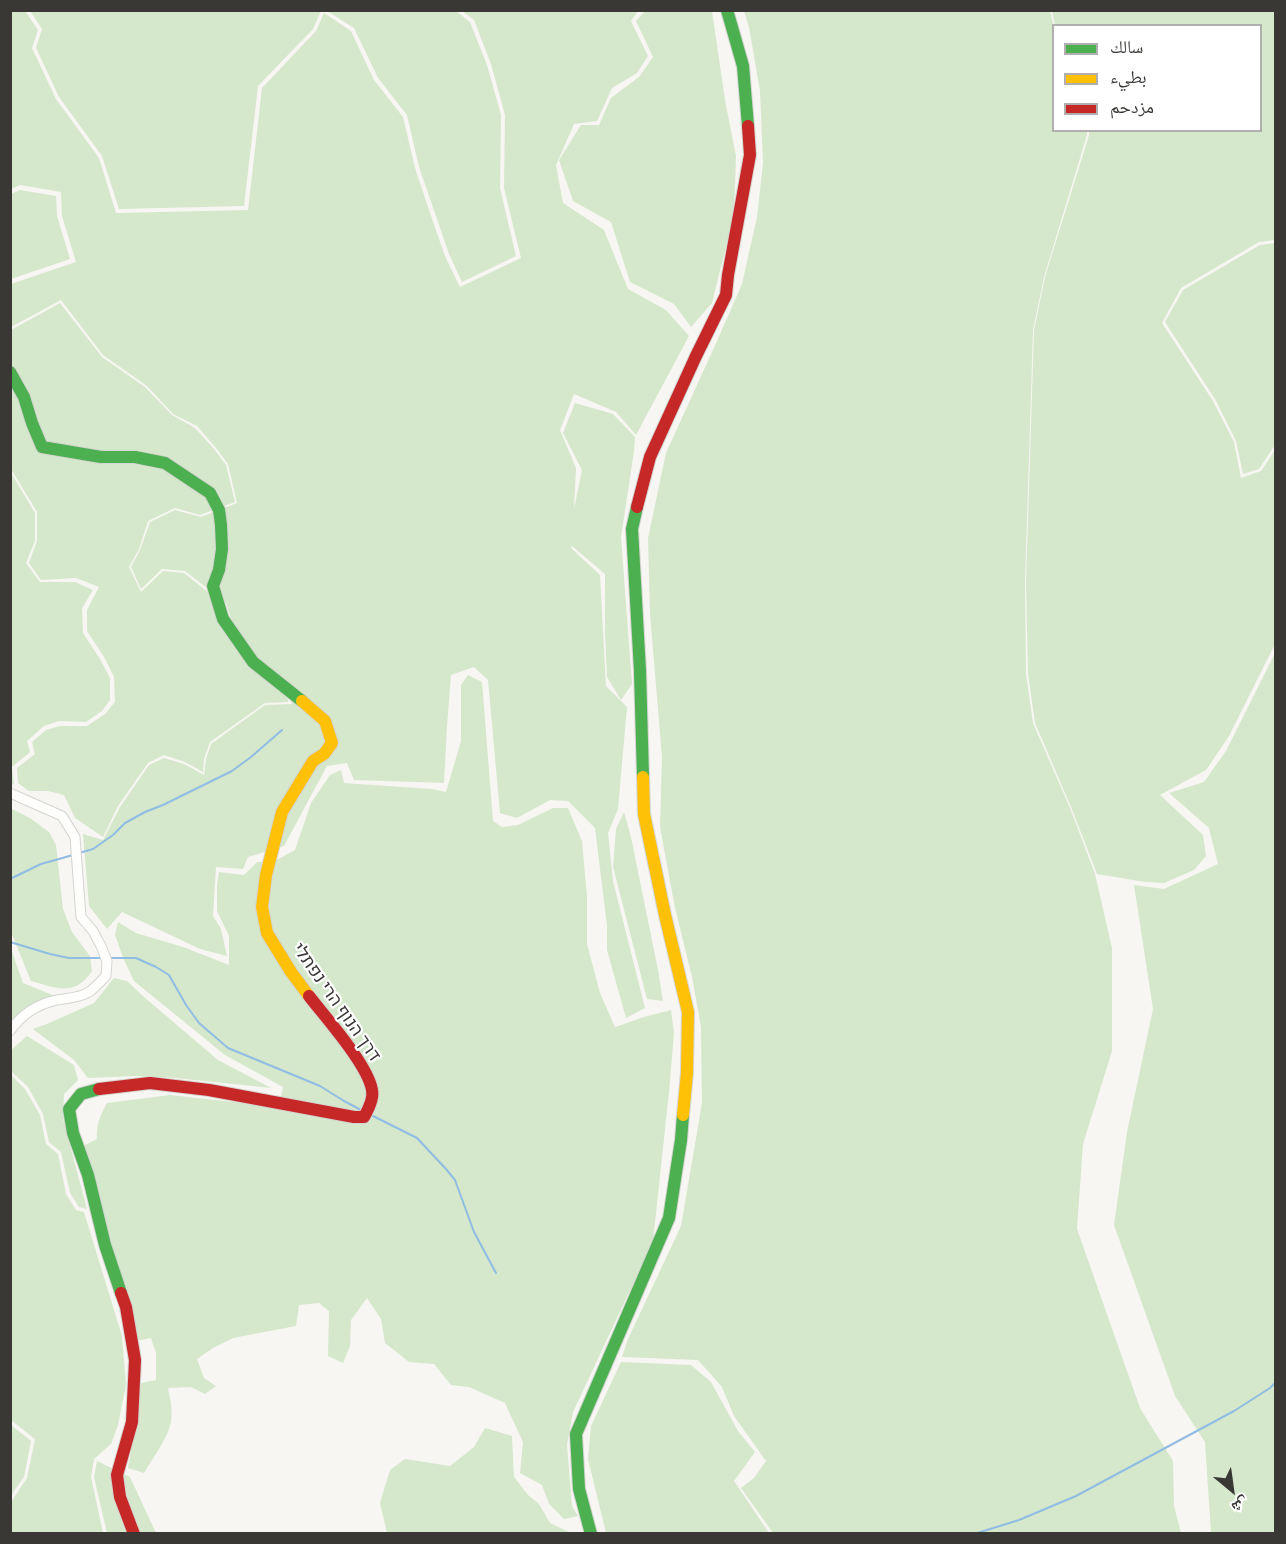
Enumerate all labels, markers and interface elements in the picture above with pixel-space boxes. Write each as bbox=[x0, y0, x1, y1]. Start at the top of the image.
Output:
legend bbox=[1052, 24, 1262, 132]
text: سالك bbox=[1110, 35, 1143, 57]
text: بطيء bbox=[1110, 65, 1147, 87]
text: مزدحم bbox=[1110, 95, 1154, 117]
street label: דרך הנוף הרי נפתלי bbox=[288, 939, 386, 1065]
north arrow bbox=[1202, 1460, 1262, 1520]
text: ش bbox=[1229, 1494, 1253, 1519]

